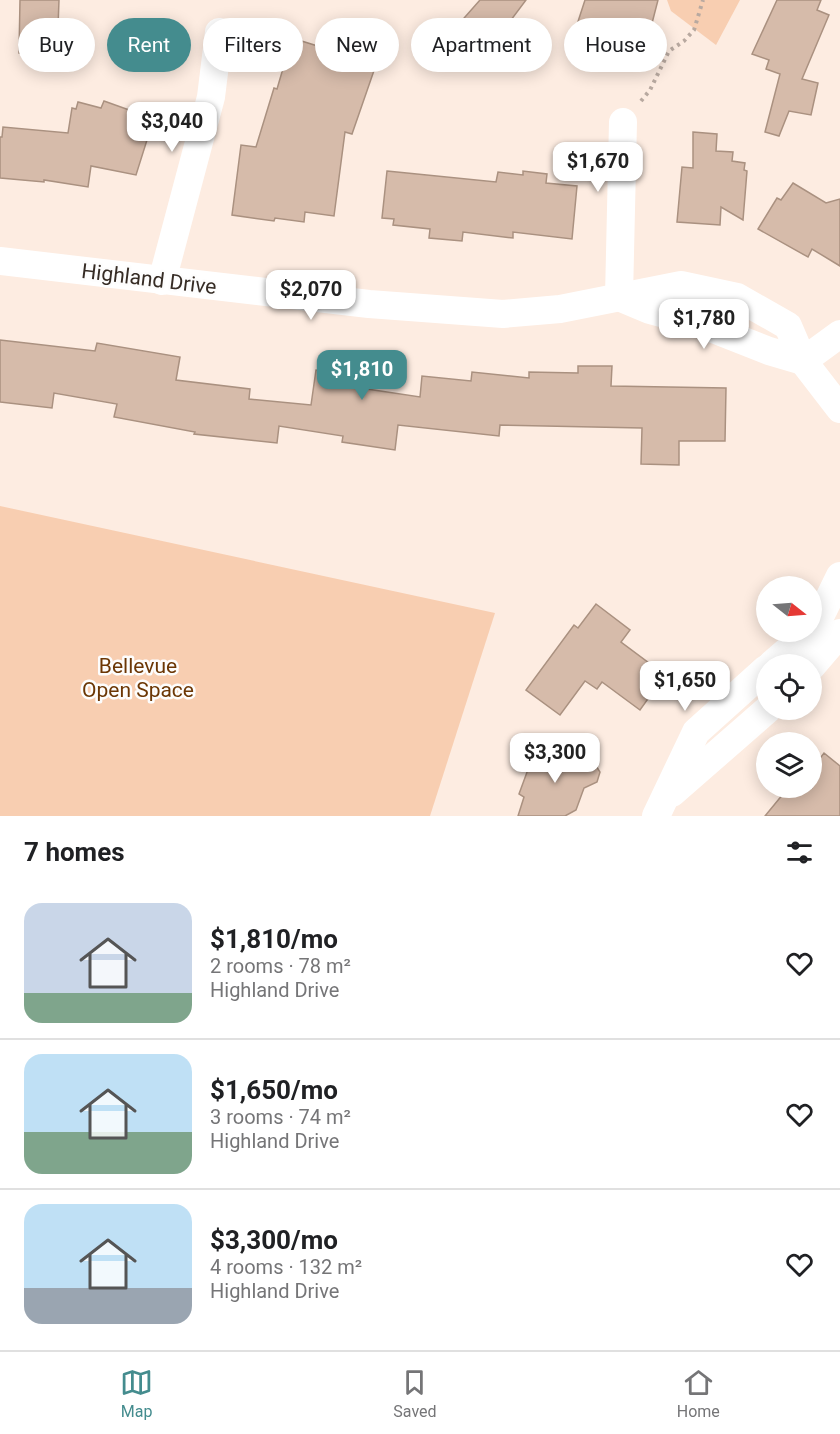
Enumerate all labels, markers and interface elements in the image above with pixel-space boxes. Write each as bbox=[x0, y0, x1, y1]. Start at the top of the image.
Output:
chip: Buy bbox=[18, 18, 95, 72]
chip: Rent bbox=[107, 18, 191, 72]
chip: Filters bbox=[203, 18, 303, 72]
chip: New bbox=[315, 18, 399, 72]
chip: Apartment bbox=[411, 18, 552, 72]
chip: House bbox=[564, 18, 667, 72]
pin: $3,040 bbox=[123, 102, 221, 153]
text: $3,040 bbox=[141, 109, 203, 133]
pin: $1,670 bbox=[549, 142, 647, 193]
text: $1,670 bbox=[567, 149, 629, 173]
street label: Highland Drive bbox=[80, 259, 218, 299]
pin: $2,070 bbox=[262, 270, 360, 321]
text: $2,070 bbox=[280, 277, 342, 301]
pin: $1,780 bbox=[655, 299, 753, 350]
text: $1,780 bbox=[673, 306, 735, 330]
pin: $1,810 bbox=[313, 350, 411, 401]
text: $1,810 bbox=[331, 357, 393, 381]
north arrow bbox=[756, 576, 822, 642]
map controls bbox=[756, 576, 822, 798]
park label: Bellevue Open Space bbox=[82, 654, 194, 702]
button: locate bbox=[756, 654, 822, 720]
pin: $1,650 bbox=[636, 661, 734, 712]
text: $1,650 bbox=[654, 668, 716, 692]
button: layers bbox=[756, 732, 822, 798]
pin: $3,300 bbox=[506, 733, 604, 784]
text: $3,300 bbox=[524, 740, 586, 764]
icon: filters bbox=[783, 836, 816, 869]
text: 7 homes bbox=[24, 837, 125, 867]
text: $1,810/mo bbox=[210, 924, 338, 954]
icon: home bbox=[72, 927, 144, 999]
icon: heart bbox=[783, 947, 816, 980]
text: 2 rooms · 78 m² bbox=[210, 954, 351, 978]
text: Highland Drive bbox=[210, 978, 339, 1002]
text: $1,650/mo bbox=[210, 1075, 338, 1105]
icon: home bbox=[72, 1078, 144, 1150]
icon: heart bbox=[783, 1098, 816, 1131]
text: 3 rooms · 74 m² bbox=[210, 1105, 351, 1129]
text: Highland Drive bbox=[210, 1129, 339, 1153]
text: $3,300/mo bbox=[210, 1225, 338, 1255]
icon: home bbox=[72, 1228, 144, 1300]
icon: heart bbox=[783, 1248, 816, 1281]
text: 4 rooms · 132 m² bbox=[210, 1255, 362, 1279]
text: Highland Drive bbox=[210, 1279, 339, 1303]
tab: Map bbox=[120, 1366, 153, 1421]
tab: Saved bbox=[393, 1366, 437, 1421]
tab: Home bbox=[677, 1366, 720, 1421]

